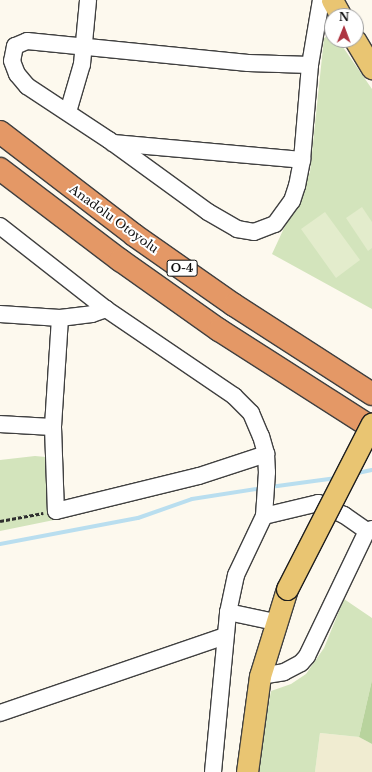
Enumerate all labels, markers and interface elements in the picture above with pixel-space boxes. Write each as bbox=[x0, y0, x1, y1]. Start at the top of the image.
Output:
north arrow bbox=[324, 8, 364, 48]
text: N bbox=[339, 10, 349, 24]
street label: Anadolu Otoyolu bbox=[67, 182, 161, 256]
road number: O-4 bbox=[166, 259, 198, 277]

